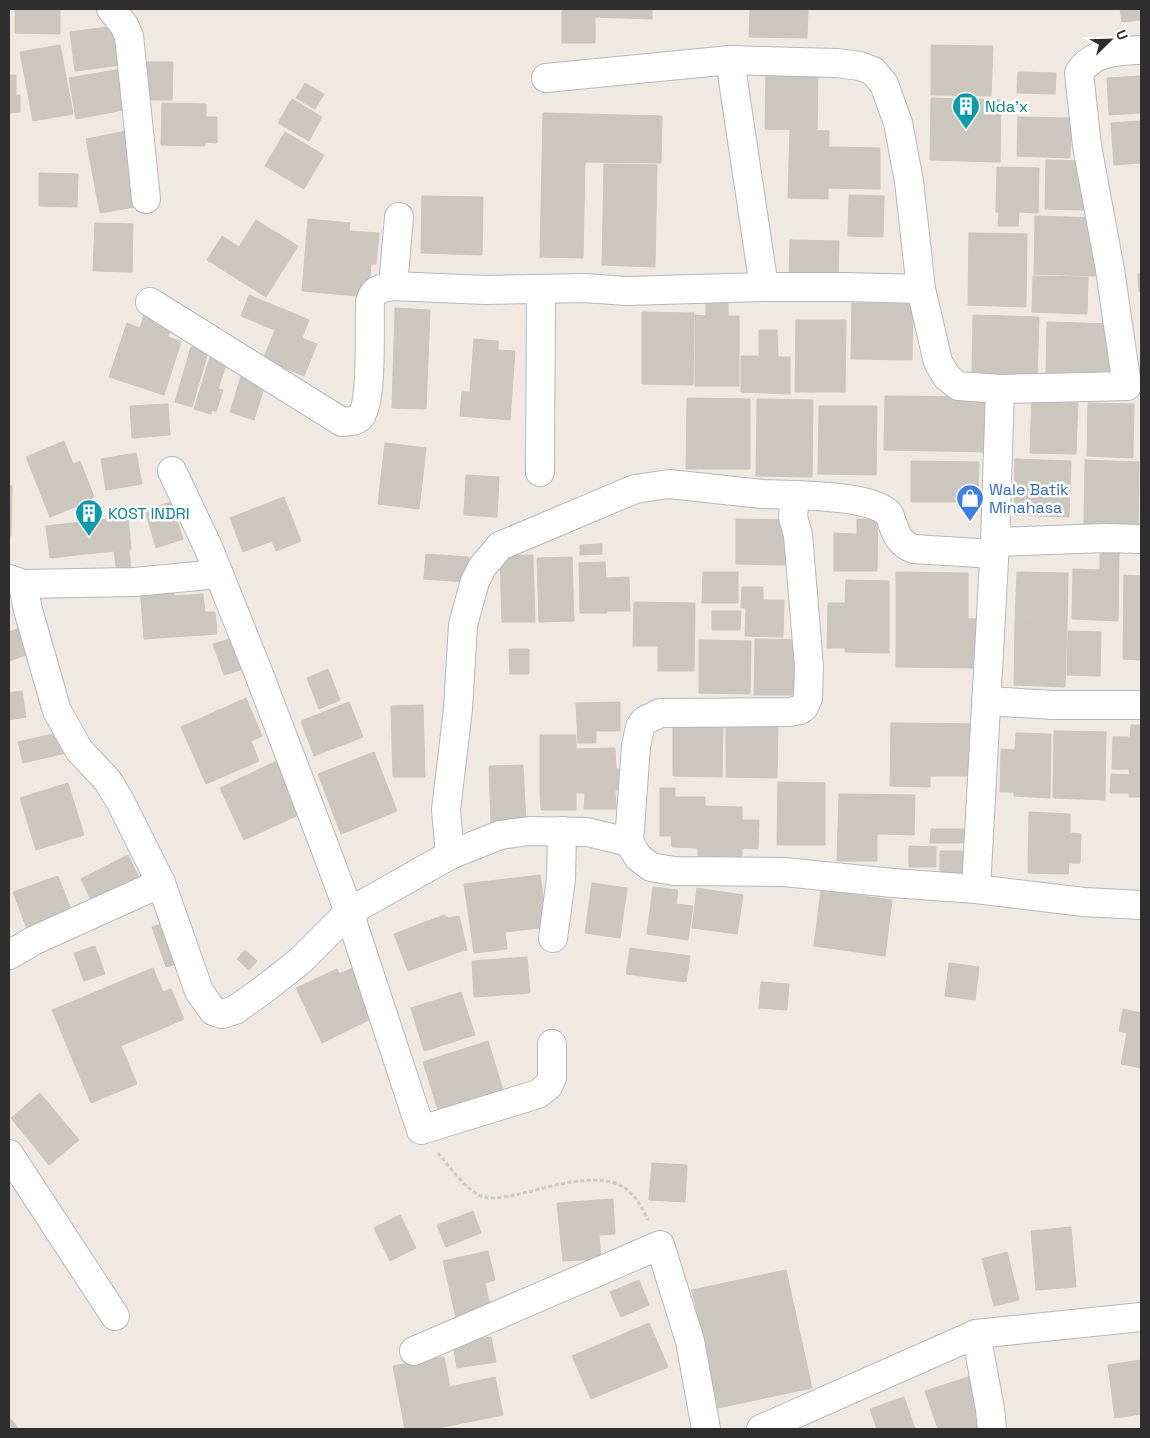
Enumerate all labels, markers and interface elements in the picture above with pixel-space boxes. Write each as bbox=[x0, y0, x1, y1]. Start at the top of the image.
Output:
north arrow bbox=[1085, 15, 1135, 65]
text: U bbox=[1112, 27, 1132, 43]
building icon: Nda'x bbox=[951, 91, 981, 130]
place label: Nda'x bbox=[985, 96, 1028, 117]
place label: Wale Batik Minahasa bbox=[989, 479, 1069, 518]
shop icon: Wale Batik Minahasa bbox=[955, 483, 985, 522]
building icon: KOST INDRI bbox=[74, 498, 104, 537]
place label: KOST INDRI bbox=[108, 503, 190, 524]

